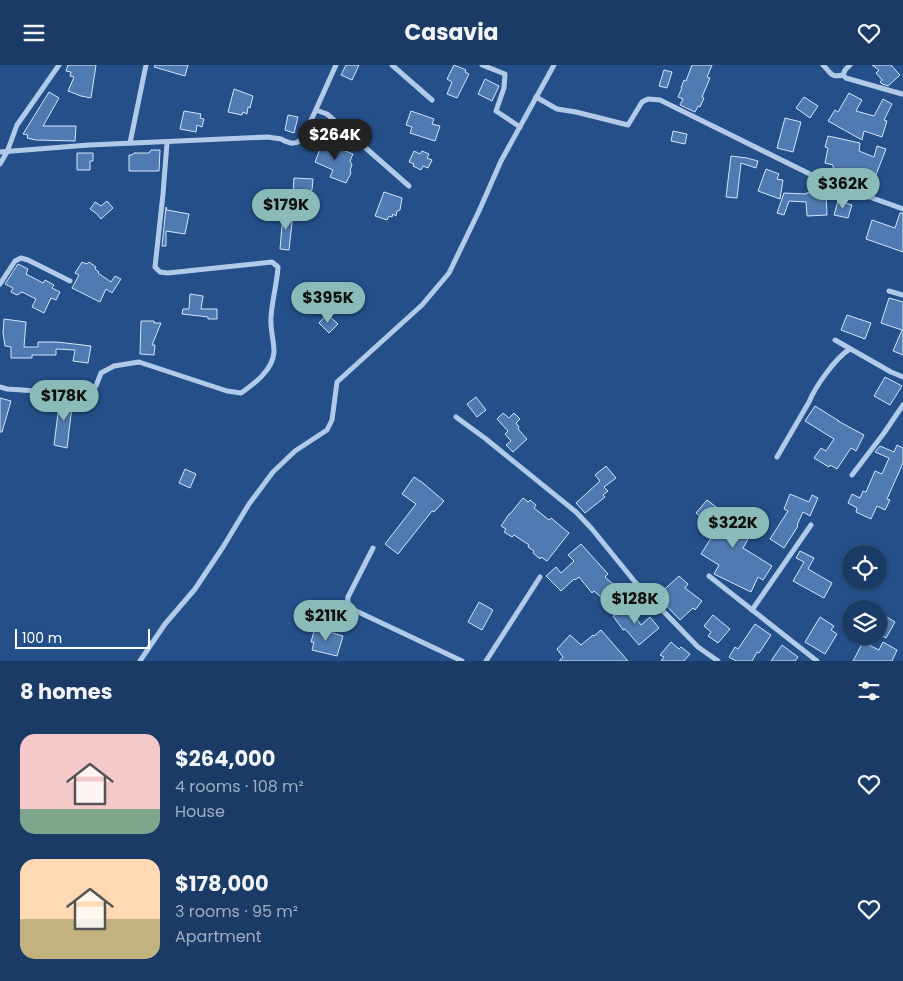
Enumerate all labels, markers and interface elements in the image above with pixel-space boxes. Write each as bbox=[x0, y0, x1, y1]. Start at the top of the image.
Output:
text: Casavia bbox=[404, 17, 499, 48]
icon: menu bbox=[20, 19, 48, 47]
icon: heart bbox=[855, 19, 883, 47]
pin: $264K bbox=[300, 119, 370, 161]
text: $264K bbox=[309, 123, 361, 146]
pin: $362K bbox=[808, 167, 878, 210]
text: $362K bbox=[818, 172, 868, 195]
pin: $179K bbox=[251, 189, 321, 231]
text: $179K bbox=[263, 193, 309, 216]
pin: $395K bbox=[293, 281, 363, 324]
text: $395K bbox=[302, 286, 354, 309]
pin: $178K bbox=[29, 379, 99, 422]
text: $178K bbox=[41, 384, 87, 407]
pin: $322K bbox=[698, 507, 768, 549]
text: $322K bbox=[708, 511, 758, 534]
map controls bbox=[842, 545, 887, 645]
button: locate bbox=[842, 545, 887, 590]
pin: $128K bbox=[600, 583, 670, 625]
text: $128K bbox=[611, 587, 659, 610]
pin: $211K bbox=[291, 599, 361, 642]
button: layers bbox=[842, 600, 887, 645]
text: $211K bbox=[305, 604, 347, 627]
scale bar bbox=[15, 626, 150, 649]
text: 100 m bbox=[22, 628, 62, 648]
text: 8 homes bbox=[20, 677, 112, 706]
icon: filters bbox=[855, 677, 883, 705]
text: $264,000 bbox=[175, 744, 276, 773]
icon: home bbox=[60, 754, 120, 814]
icon: heart bbox=[855, 770, 883, 798]
text: 4 rooms · 108 m² bbox=[175, 775, 304, 798]
text: House bbox=[175, 800, 225, 823]
text: $178,000 bbox=[175, 869, 269, 898]
icon: home bbox=[60, 879, 120, 939]
icon: heart bbox=[855, 895, 883, 923]
text: 3 rooms · 95 m² bbox=[175, 900, 298, 923]
text: Apartment bbox=[175, 925, 262, 948]

